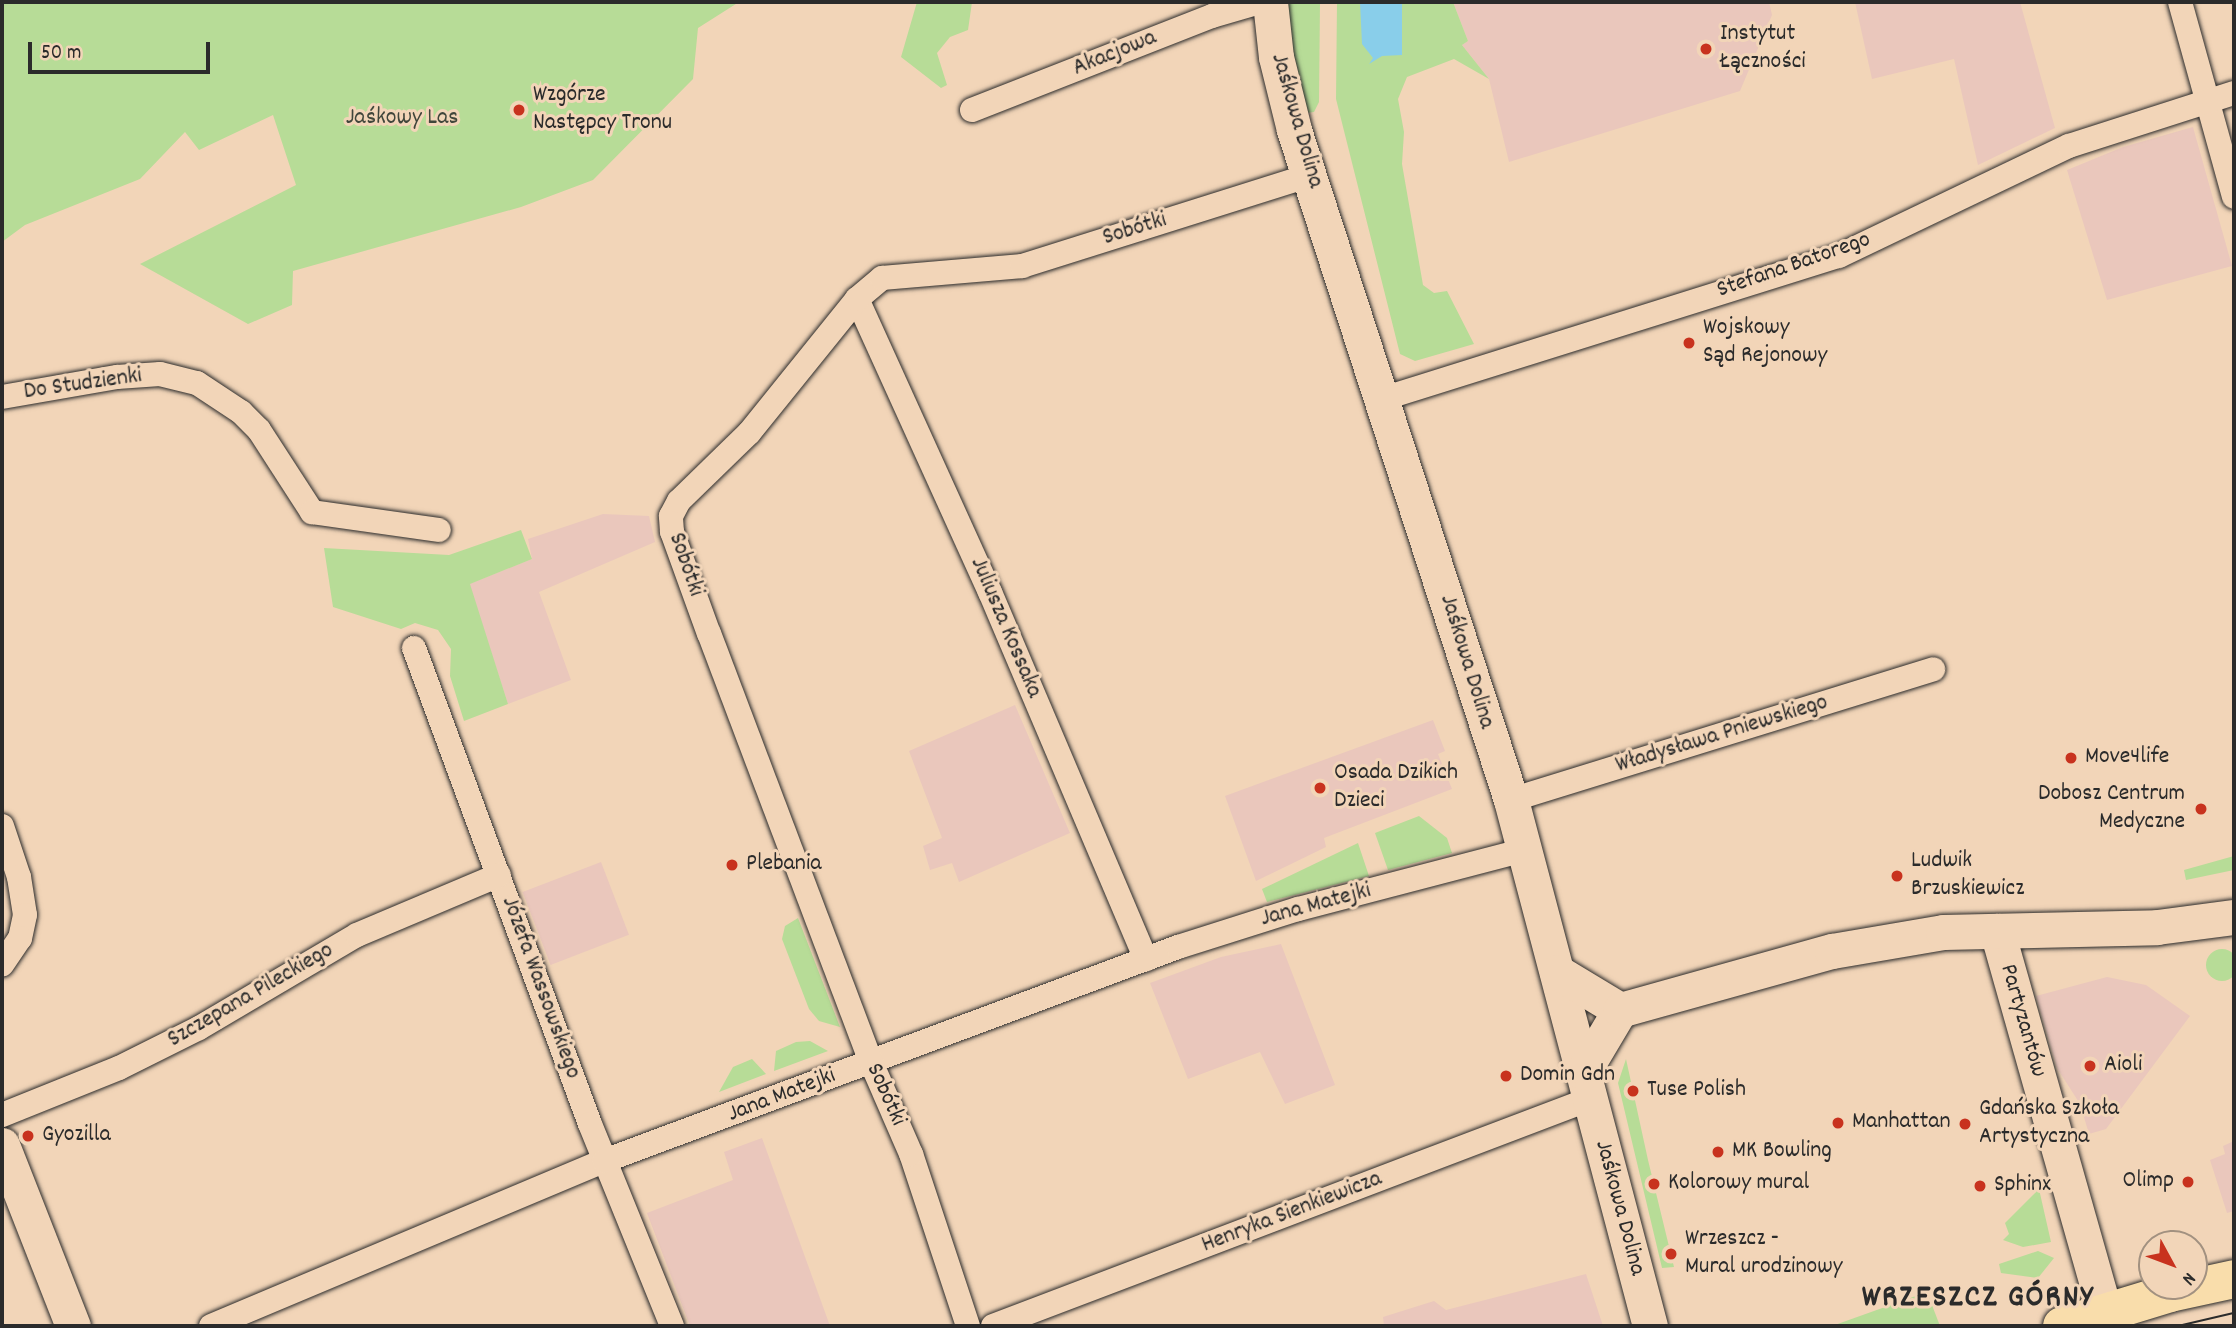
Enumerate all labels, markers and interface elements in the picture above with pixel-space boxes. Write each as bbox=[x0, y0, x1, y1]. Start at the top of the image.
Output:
place label: Instytut Łączności bbox=[1720, 21, 1806, 77]
street label: Akacjowa bbox=[1069, 24, 1161, 84]
scale bar bbox=[32, 28, 214, 72]
text: 50 m bbox=[41, 39, 81, 69]
marker: Instytut Łączności bbox=[1698, 41, 1714, 57]
street label: Jaśkowa Dolina bbox=[1263, 50, 1329, 192]
place label: Wzgórze Następcy Tronu bbox=[533, 82, 672, 138]
marker: Wzgórze Następcy Tronu bbox=[511, 102, 527, 118]
park label: Jaśkowy Las bbox=[346, 105, 458, 133]
street label: Sobótki bbox=[1100, 207, 1170, 253]
street label: Stefana Batorego bbox=[1713, 226, 1875, 306]
place label: Wojskowy Sąd Rejonowy bbox=[1703, 315, 1827, 371]
marker: Wojskowy Sąd Rejonowy bbox=[1681, 335, 1697, 351]
street label: Do Studzienki bbox=[22, 362, 144, 408]
street label: Sobótki bbox=[661, 529, 709, 601]
street label: Juliusza Kossaka bbox=[962, 553, 1048, 703]
street label: Jaśkowa Dolina bbox=[1432, 592, 1500, 732]
street label: Władysława Pniewskiego bbox=[1613, 689, 1831, 781]
place label: Move4life bbox=[2085, 744, 2169, 772]
marker: Move4life bbox=[2063, 750, 2079, 766]
place label: Osada Dzikich Dzieci bbox=[1334, 760, 1458, 816]
marker: Osada Dzikich Dzieci bbox=[1312, 780, 1328, 796]
place label: Dobosz Centrum Medyczne bbox=[2038, 781, 2185, 837]
marker: Dobosz Centrum Medyczne bbox=[2191, 799, 2211, 819]
place label: Ludwik Brzuskiewicz bbox=[1911, 848, 2024, 904]
place label: Plebania bbox=[746, 851, 822, 879]
marker: Plebania bbox=[724, 857, 740, 873]
marker: Ludwik Brzuskiewicz bbox=[1889, 868, 1905, 884]
street label: Jana Matejki bbox=[1258, 877, 1374, 935]
street label: Józefa Wassowskiego bbox=[494, 893, 586, 1083]
street label: Szczepana Pileckiego bbox=[163, 937, 339, 1055]
street label: Partyzantów bbox=[1992, 961, 2052, 1081]
place label: Aioli bbox=[2104, 1052, 2142, 1080]
marker: Aioli bbox=[2082, 1058, 2098, 1074]
street label: Sobótki bbox=[859, 1059, 911, 1131]
street label: Jana Matejki bbox=[724, 1062, 840, 1130]
place label: Domin Gdn bbox=[1520, 1062, 1615, 1090]
marker: Domin Gdn bbox=[1498, 1068, 1514, 1084]
place label: Tuse Polish bbox=[1647, 1077, 1746, 1105]
marker: Tuse Polish bbox=[1625, 1083, 1641, 1099]
place label: Gdańska Szkoła Artystyczna bbox=[1979, 1096, 2119, 1152]
place label: Manhattan bbox=[1852, 1109, 1951, 1137]
marker: Manhattan bbox=[1830, 1115, 1846, 1131]
marker: Gdańska Szkoła Artystyczna bbox=[1957, 1116, 1973, 1132]
place label: Gyozilla bbox=[42, 1122, 111, 1150]
marker: Gyozilla bbox=[20, 1128, 36, 1144]
street label: Jaśkowa Dolina bbox=[1587, 1137, 1651, 1279]
place label: MK Bowling bbox=[1732, 1138, 1832, 1166]
marker: MK Bowling bbox=[1710, 1144, 1726, 1160]
street label: Henryka Sienkiewicza bbox=[1198, 1165, 1386, 1261]
place label: Olimp bbox=[2123, 1168, 2174, 1196]
place label: Kolorowy mural bbox=[1668, 1170, 1809, 1198]
place label: Sphinx bbox=[1994, 1172, 2051, 1200]
marker: Olimp bbox=[2180, 1174, 2196, 1190]
marker: Kolorowy mural bbox=[1646, 1176, 1662, 1192]
marker: Sphinx bbox=[1972, 1178, 1988, 1194]
place label: Wrzeszcz - Mural urodzinowy bbox=[1685, 1226, 1842, 1282]
north arrow bbox=[2138, 1230, 2208, 1300]
marker: Wrzeszcz - Mural urodzinowy bbox=[1663, 1246, 1679, 1262]
text: N bbox=[2174, 1265, 2201, 1290]
district label: WRZESZCZ GÓRNY bbox=[1863, 1280, 2093, 1318]

